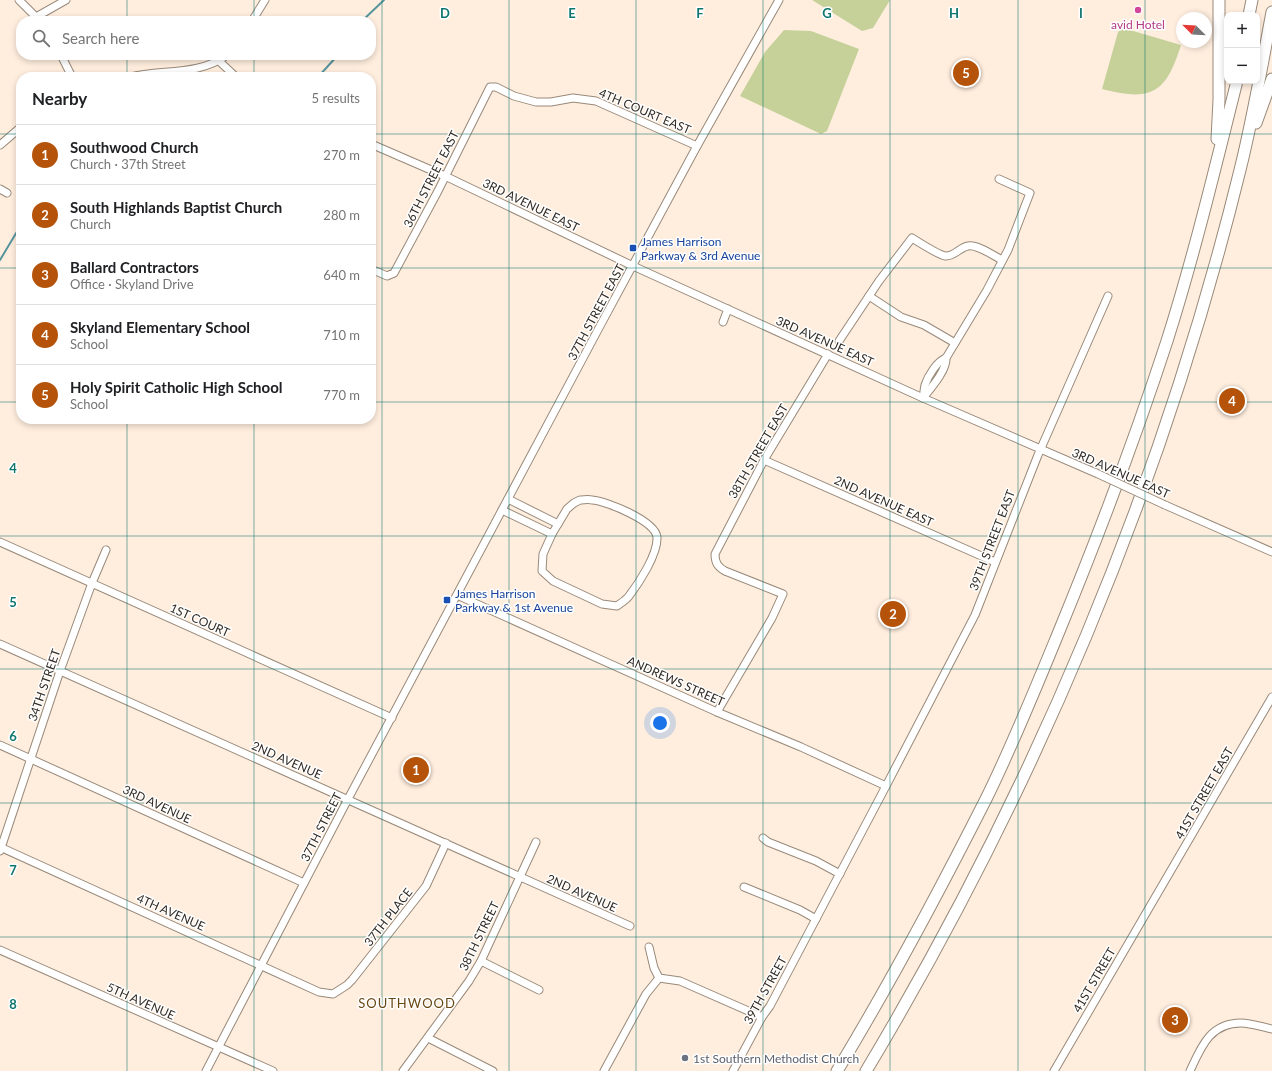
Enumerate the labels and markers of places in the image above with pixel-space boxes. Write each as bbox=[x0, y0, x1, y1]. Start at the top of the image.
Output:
marker: avid Hotel bbox=[1133, 5, 1143, 15]
place label: avid Hotel bbox=[1111, 17, 1165, 32]
pin: 5 bbox=[953, 58, 979, 88]
place label: James Harrison Parkway & 3rd Avenue bbox=[641, 234, 760, 263]
marker: James Harrison Parkway & 3rd Avenue bbox=[628, 243, 638, 253]
pin: 4 bbox=[1219, 386, 1245, 416]
place label: James Harrison Parkway & 1st Avenue bbox=[455, 586, 573, 615]
marker: James Harrison Parkway & 1st Avenue bbox=[442, 595, 452, 605]
pin: 2 bbox=[880, 599, 906, 629]
pin: 1 bbox=[403, 755, 429, 785]
pin: 3 bbox=[1162, 1005, 1188, 1035]
place label: 1st Southern Methodist Church bbox=[693, 1051, 859, 1066]
marker: 1st Southern Methodist Church bbox=[680, 1053, 690, 1063]

